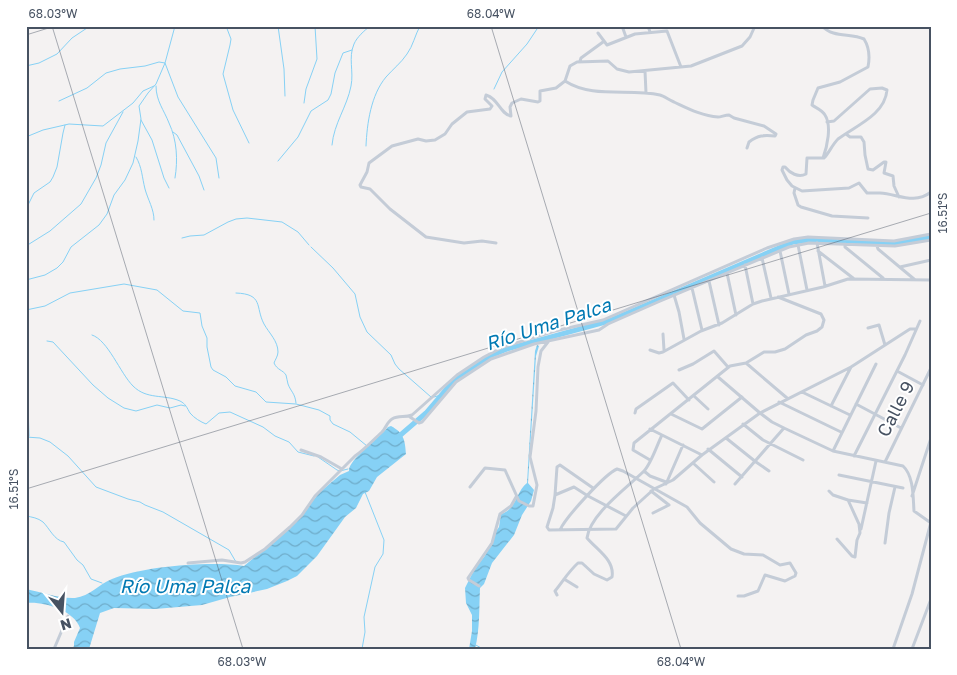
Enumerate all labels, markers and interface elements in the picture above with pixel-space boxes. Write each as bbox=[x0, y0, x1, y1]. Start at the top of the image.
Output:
text: 68.03°W bbox=[29, 6, 78, 21]
text: 68.04°W bbox=[467, 6, 516, 21]
text: 16.51°S bbox=[935, 192, 950, 233]
water label: Río Uma Palca bbox=[482, 292, 615, 355]
street label: Calle 9 bbox=[872, 377, 918, 440]
text: 16.51°S bbox=[6, 468, 21, 509]
water label: Río Uma Palca bbox=[120, 574, 251, 597]
north arrow bbox=[38, 588, 88, 638]
text: N bbox=[58, 615, 74, 635]
text: 68.03°W bbox=[218, 654, 267, 669]
text: 68.04°W bbox=[657, 654, 706, 669]

